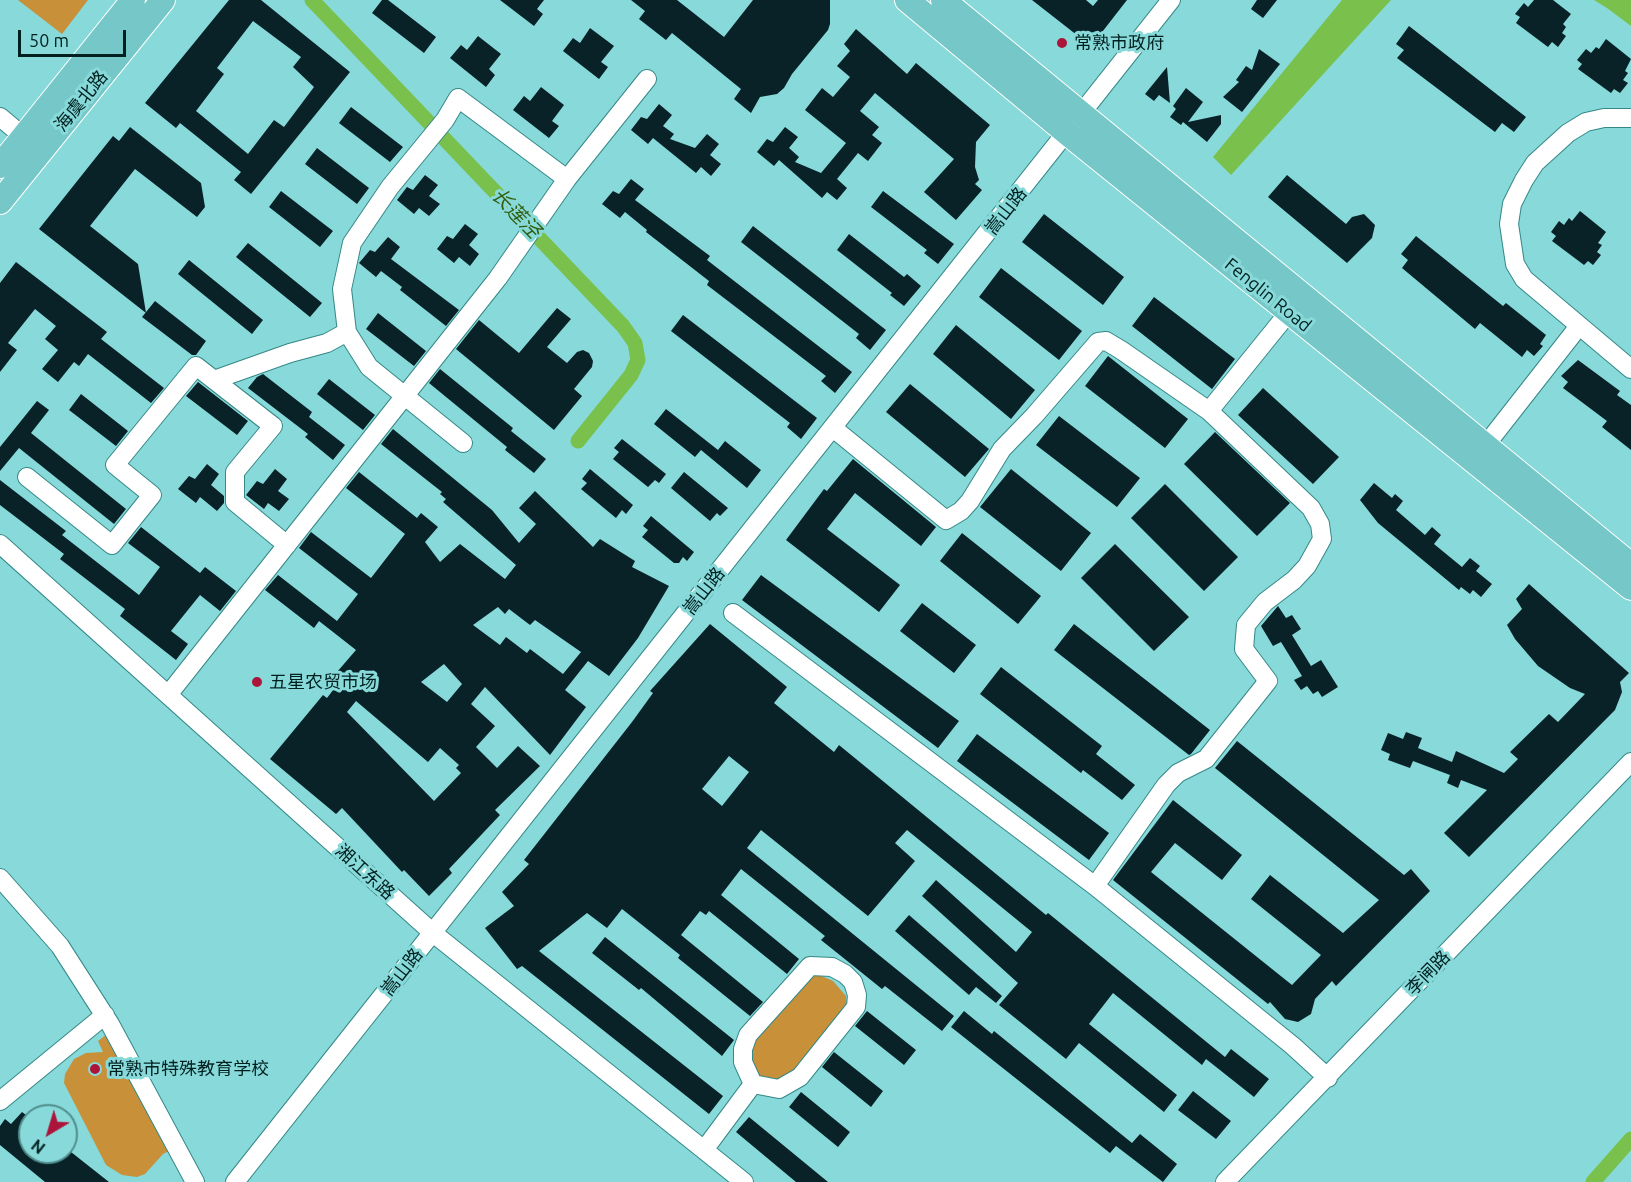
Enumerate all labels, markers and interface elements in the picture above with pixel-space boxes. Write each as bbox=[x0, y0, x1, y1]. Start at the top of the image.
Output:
scale bar bbox=[21, 18, 129, 56]
text: 50 m bbox=[29, 30, 69, 50]
place label: 常熟市政府 bbox=[1074, 32, 1164, 54]
marker: 常熟市政府 bbox=[1055, 36, 1069, 50]
street label: 海虞北路 bbox=[50, 66, 112, 136]
water label: 长莲泾 bbox=[487, 183, 545, 243]
street label: 嵩山路 bbox=[981, 183, 1031, 239]
street label: Fenglin Road bbox=[1220, 254, 1316, 336]
street label: 嵩山路 bbox=[679, 563, 729, 619]
place label: 五星农贸市场 bbox=[269, 671, 377, 693]
marker: 五星农贸市场 bbox=[250, 675, 264, 689]
street label: 湘江东路 bbox=[331, 840, 399, 904]
street label: 嵩山路 bbox=[377, 944, 427, 1000]
street label: 李闸路 bbox=[1401, 946, 1455, 1000]
place label: 常熟市特殊教育学校 bbox=[107, 1058, 269, 1080]
marker: 常熟市特殊教育学校 bbox=[88, 1062, 102, 1076]
north arrow bbox=[18, 1104, 78, 1164]
text: N bbox=[28, 1136, 48, 1157]

